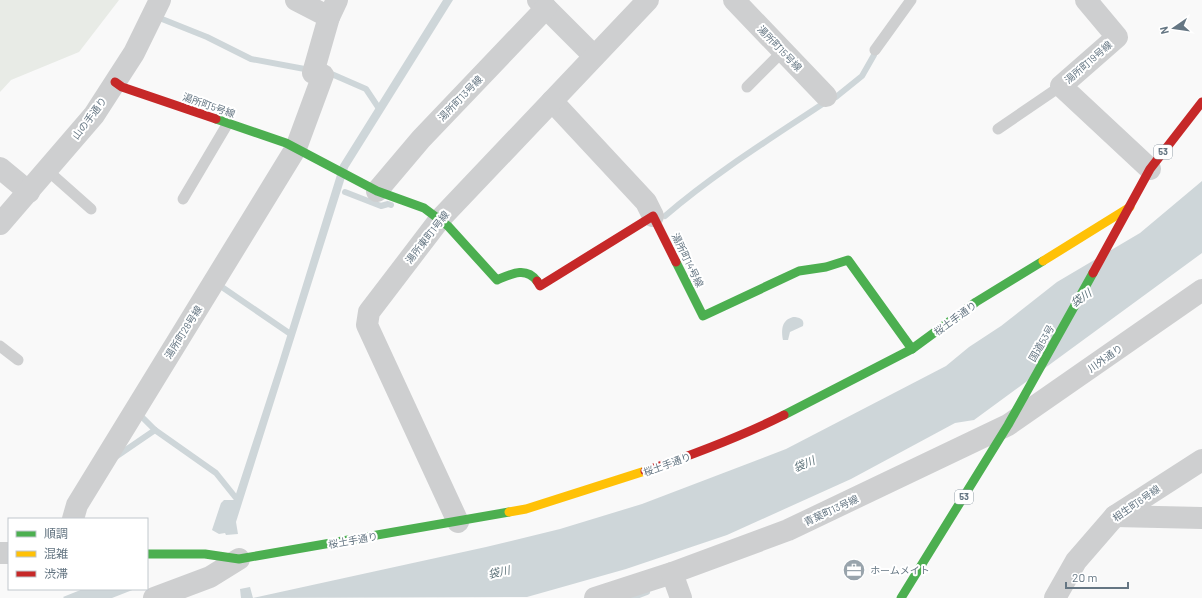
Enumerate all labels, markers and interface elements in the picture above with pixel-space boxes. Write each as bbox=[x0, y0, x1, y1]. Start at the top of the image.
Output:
north arrow bbox=[1154, 8, 1194, 48]
street label: 湯所町15号線 bbox=[755, 23, 805, 73]
text: N bbox=[1157, 25, 1171, 35]
street label: 湯所町19号線 bbox=[1062, 38, 1114, 86]
street label: 湯所町13号線 bbox=[435, 73, 485, 123]
street label: 湯所町5号線 bbox=[181, 90, 237, 120]
street label: 山の手通り bbox=[69, 94, 109, 142]
road number: 53 bbox=[1154, 145, 1172, 159]
street label: 湯所東町1号線 bbox=[403, 208, 451, 266]
street label: 湯所町14号線 bbox=[670, 231, 706, 289]
water label: 袋川 bbox=[1068, 285, 1094, 309]
street label: 桜土手通り bbox=[931, 298, 979, 338]
street label: 湯所町28号線 bbox=[162, 303, 204, 361]
street label: 国道53号 bbox=[1026, 323, 1056, 363]
street label: 川外通り bbox=[1085, 342, 1125, 374]
street label: 桜土手通り bbox=[641, 450, 693, 478]
water label: 袋川 bbox=[791, 453, 817, 474]
street label: 相生町6号線 bbox=[1110, 482, 1162, 524]
road number: 53 bbox=[955, 490, 973, 504]
street label: 青葉町13号線 bbox=[802, 492, 860, 528]
legend bbox=[8, 518, 148, 590]
text: 順調 bbox=[44, 526, 68, 540]
street label: 桜土手通り bbox=[327, 530, 379, 550]
text: 混雑 bbox=[44, 546, 68, 560]
office icon: ホームメイト bbox=[841, 557, 867, 583]
water label: 袋川 bbox=[487, 563, 512, 580]
place label: ホームメイト bbox=[870, 564, 930, 576]
scale bar bbox=[1066, 564, 1128, 590]
text: 渋滞 bbox=[44, 566, 68, 580]
text: 20 m bbox=[1072, 570, 1098, 584]

